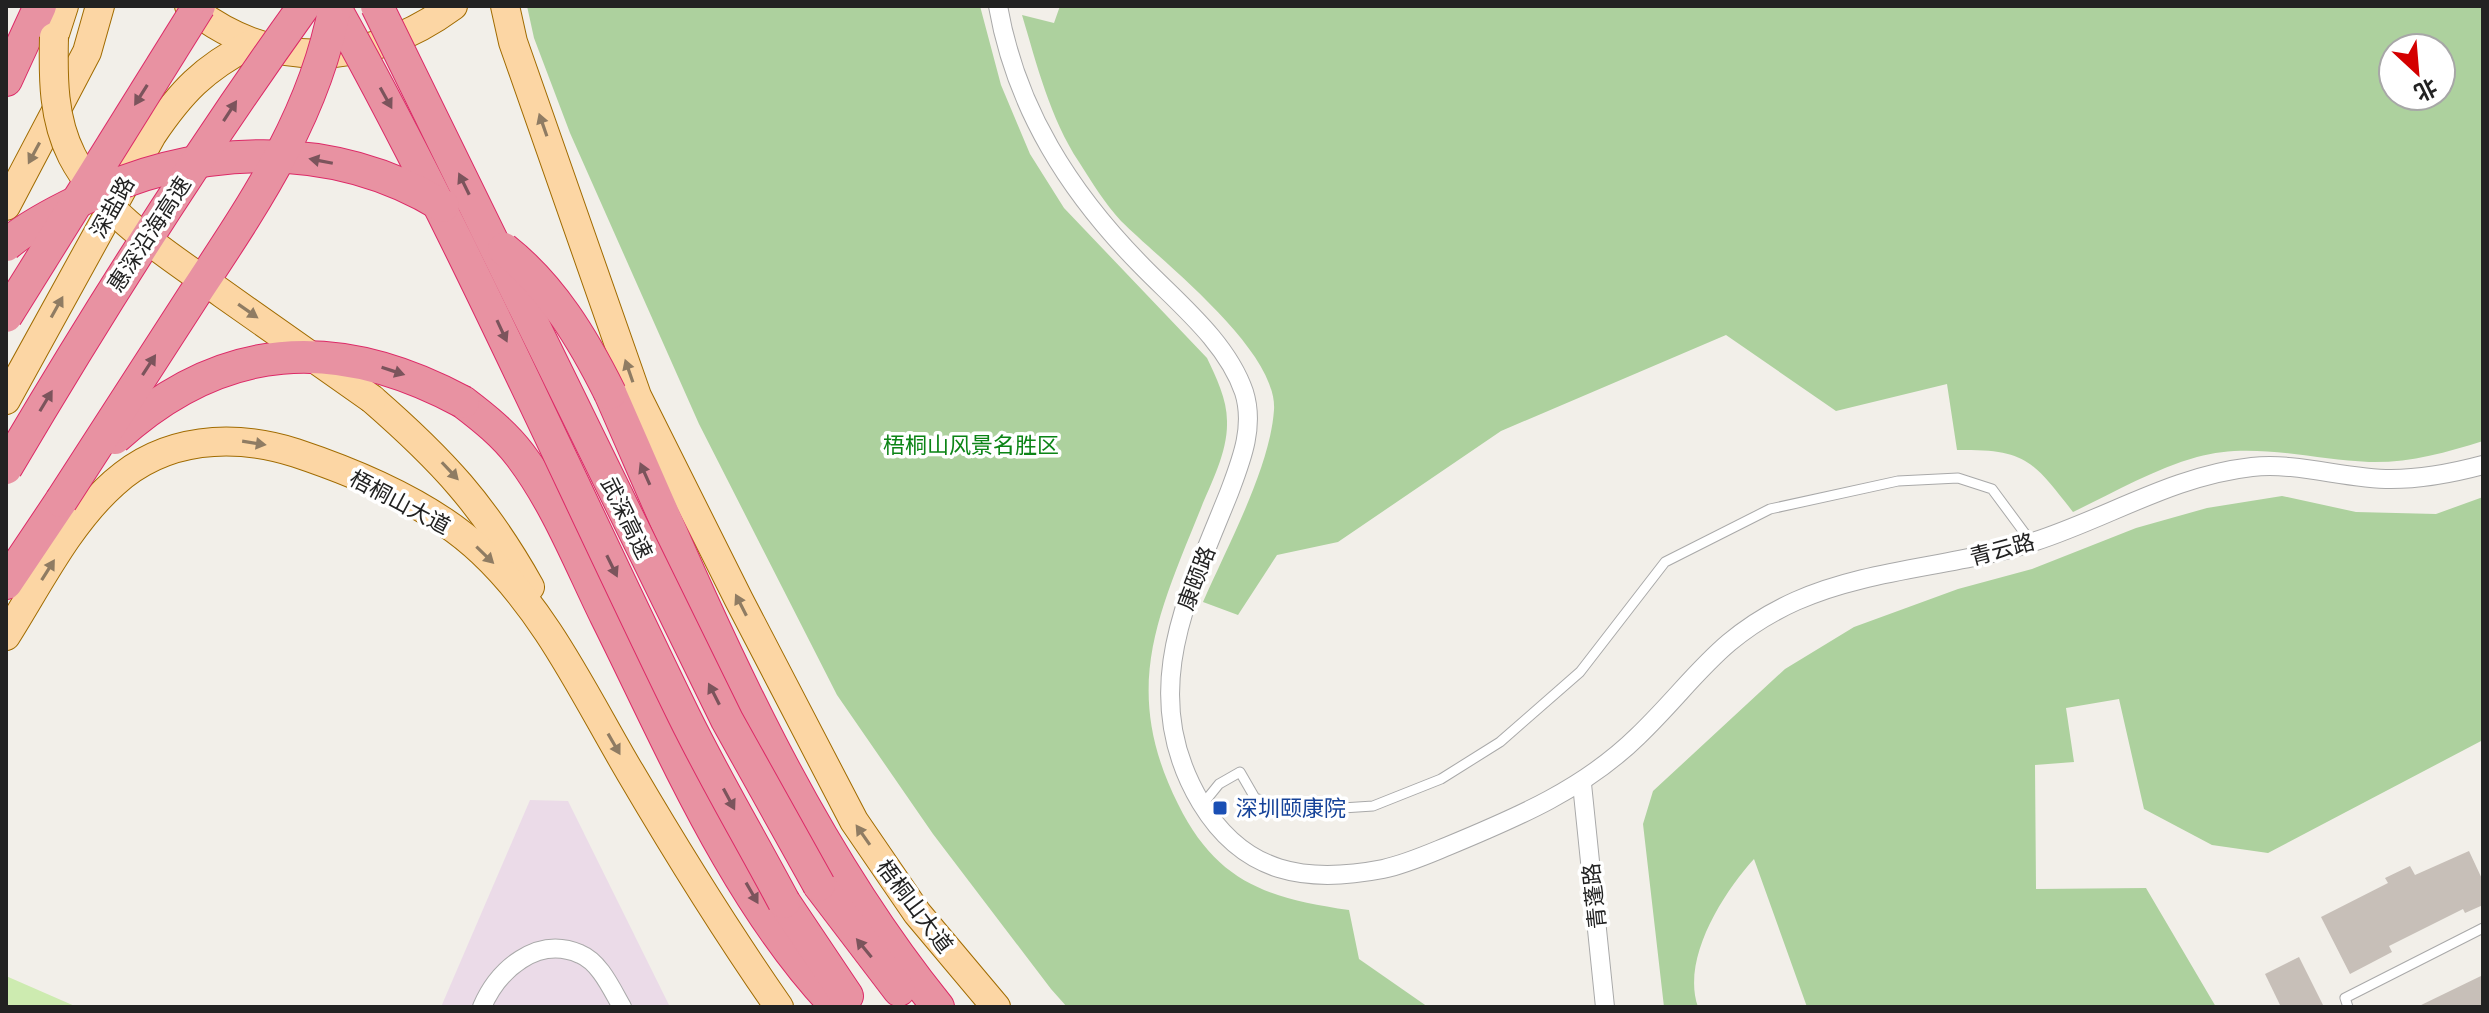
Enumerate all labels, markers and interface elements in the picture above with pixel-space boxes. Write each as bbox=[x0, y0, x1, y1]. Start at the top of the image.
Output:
north arrow bbox=[2377, 32, 2457, 112]
text: 北 bbox=[2410, 73, 2442, 108]
one-way arrow bbox=[135, 84, 149, 106]
one-way arrow bbox=[379, 87, 392, 110]
one-way arrow bbox=[222, 100, 237, 121]
one-way arrow bbox=[536, 113, 549, 137]
one-way arrow bbox=[27, 142, 41, 164]
one-way arrow bbox=[308, 154, 333, 166]
street label: 惠深沿海高速 bbox=[100, 170, 197, 297]
street label: 深盐路 bbox=[83, 171, 140, 243]
one-way arrow bbox=[457, 172, 471, 196]
one-way arrow bbox=[50, 296, 64, 319]
one-way arrow bbox=[237, 303, 258, 318]
one-way arrow bbox=[495, 319, 509, 343]
one-way arrow bbox=[141, 354, 156, 376]
one-way arrow bbox=[622, 359, 634, 383]
one-way arrow bbox=[382, 365, 406, 377]
one-way arrow bbox=[39, 390, 53, 412]
park label: 梧桐山风景名胜区 bbox=[883, 430, 1059, 459]
one-way arrow bbox=[241, 437, 266, 450]
one-way arrow bbox=[441, 461, 459, 480]
one-way arrow bbox=[639, 462, 652, 486]
street label: 梧桐山大道 bbox=[345, 463, 456, 540]
street label: 武深高速 bbox=[595, 472, 660, 564]
street label: 青云路 bbox=[1966, 526, 2038, 571]
street label: 康颐路 bbox=[1170, 542, 1221, 614]
one-way arrow bbox=[475, 546, 494, 564]
one-way arrow bbox=[605, 555, 619, 578]
one-way arrow bbox=[40, 559, 54, 581]
one-way arrow bbox=[735, 593, 748, 616]
one-way arrow bbox=[707, 682, 721, 706]
one-way arrow bbox=[607, 733, 621, 755]
one-way arrow bbox=[722, 787, 735, 810]
place label: 深圳颐康院 bbox=[1236, 793, 1346, 822]
marker: 深圳颐康院 bbox=[1211, 799, 1229, 817]
one-way arrow bbox=[856, 824, 871, 845]
street label: 梧桐山大道 bbox=[871, 853, 960, 958]
street label: 青蓬路 bbox=[1576, 862, 1611, 930]
one-way arrow bbox=[745, 882, 759, 904]
one-way arrow bbox=[856, 938, 873, 958]

